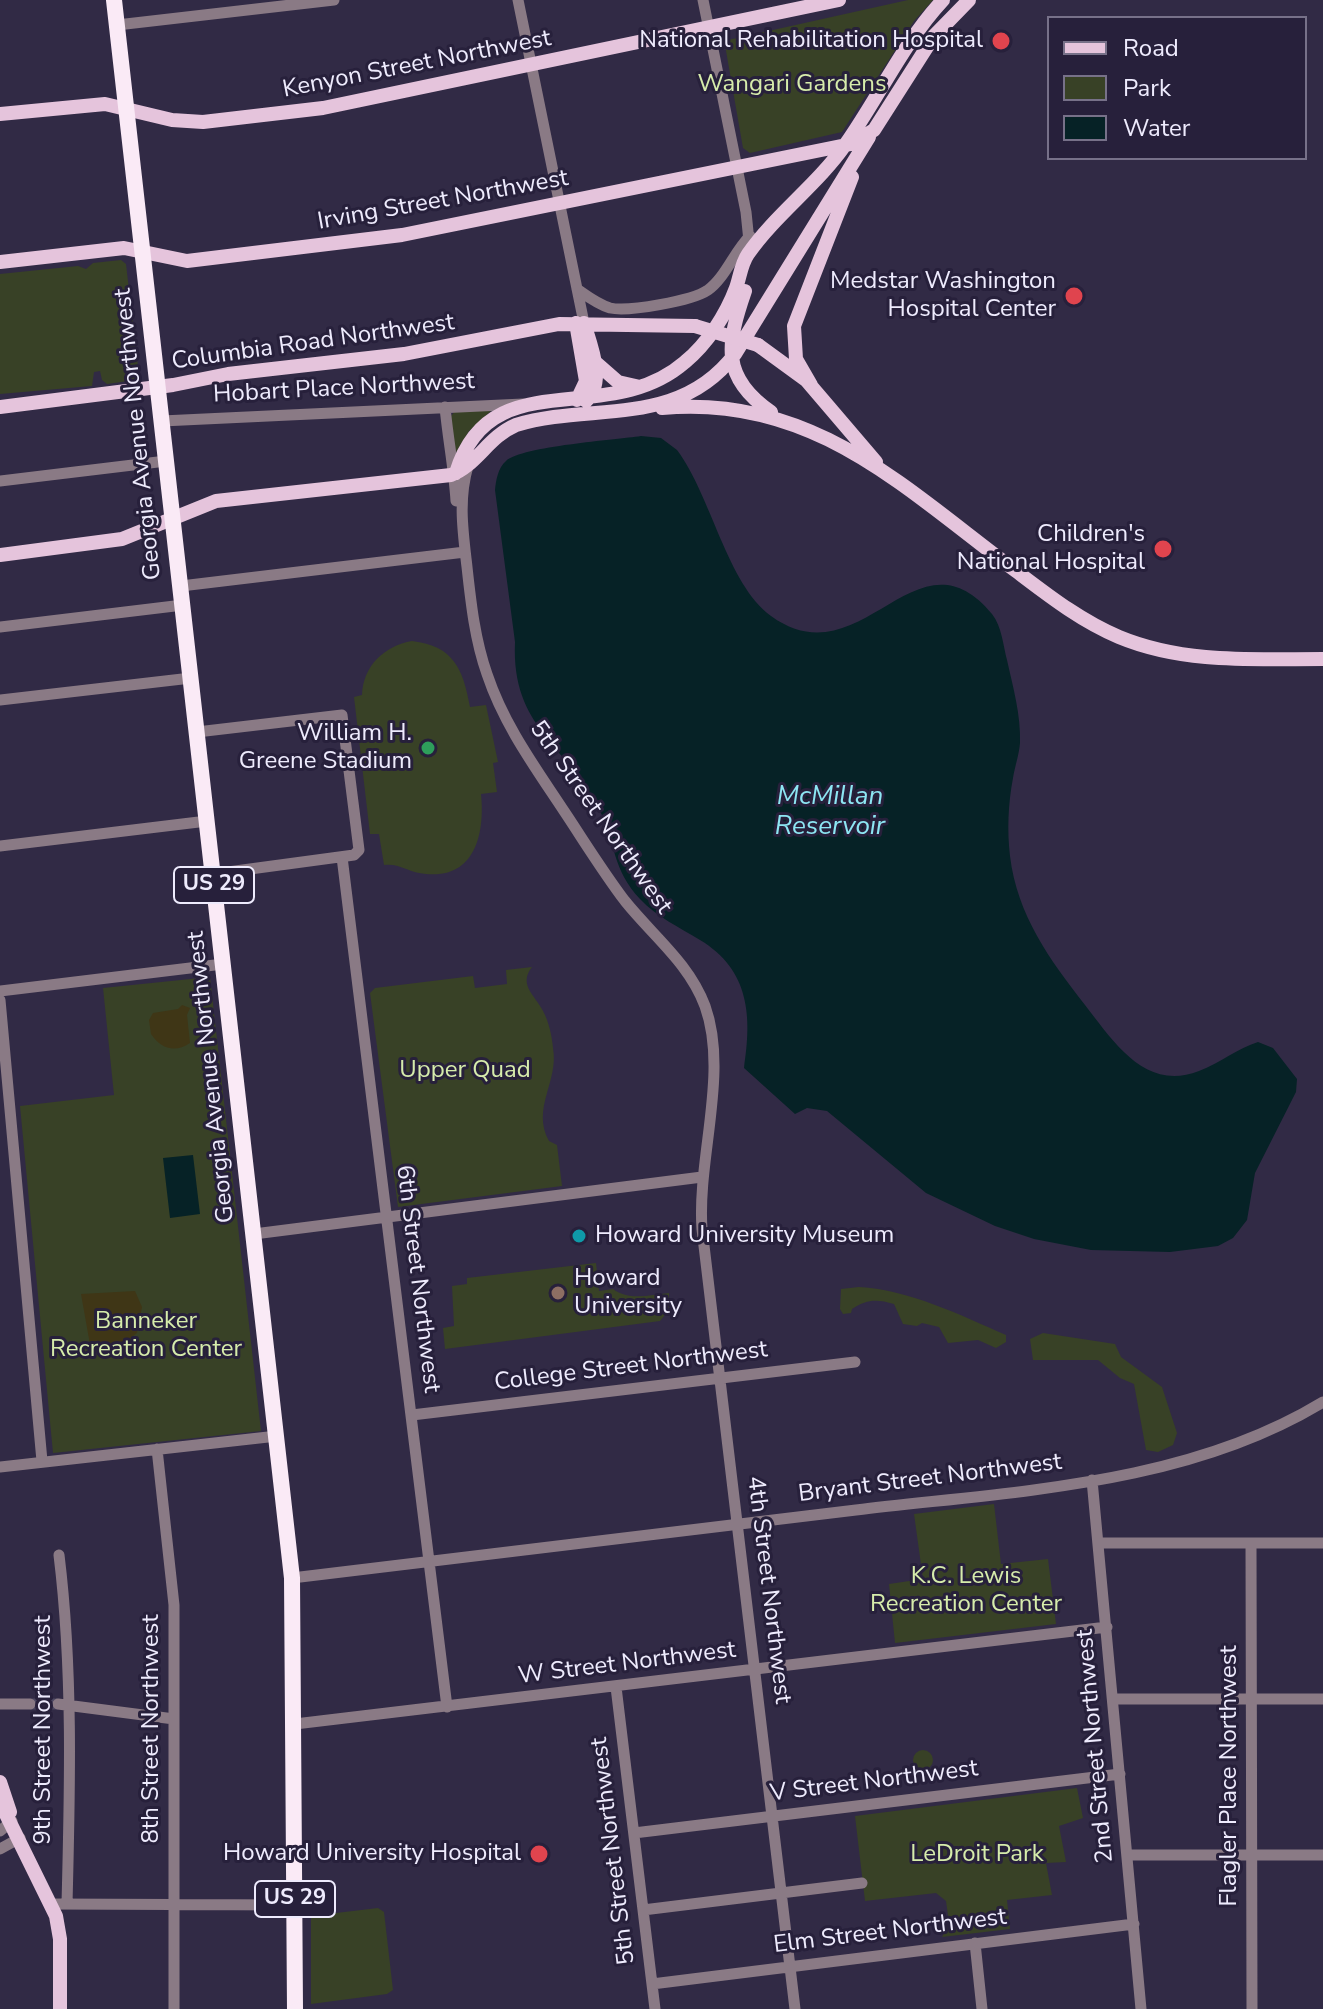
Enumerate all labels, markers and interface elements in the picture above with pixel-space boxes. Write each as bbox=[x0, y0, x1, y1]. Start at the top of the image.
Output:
legend bbox=[1047, 16, 1307, 160]
street label: Kenyon Street Northwest bbox=[280, 25, 554, 105]
place label: National Rehabilitation Hospital bbox=[639, 27, 983, 55]
marker: National Rehabilitation Hospital bbox=[990, 30, 1012, 52]
text: Road bbox=[1123, 32, 1179, 64]
park label: Wangari Gardens bbox=[697, 71, 887, 99]
text: Park bbox=[1123, 72, 1171, 104]
text: Water bbox=[1123, 112, 1190, 144]
street label: Irving Street Northwest bbox=[316, 165, 570, 237]
place label: Medstar Washington Hospital Center bbox=[830, 268, 1056, 324]
marker: Medstar Washington Hospital Center bbox=[1063, 285, 1085, 307]
street label: Georgia Avenue Northwest bbox=[109, 287, 169, 581]
street label: Columbia Road Northwest bbox=[170, 309, 456, 377]
street label: Hobart Place Northwest bbox=[213, 368, 475, 410]
place label: Children's National Hospital bbox=[957, 521, 1145, 577]
marker: Children's National Hospital bbox=[1152, 538, 1174, 560]
street label: 5th Street Northwest bbox=[523, 716, 677, 920]
place label: William H. Greene Stadium bbox=[239, 720, 412, 776]
marker: William H. Greene Stadium bbox=[419, 739, 437, 757]
water label: McMillan Reservoir bbox=[775, 782, 885, 844]
road number: US 29 bbox=[174, 867, 254, 903]
street label: Georgia Avenue Northwest bbox=[182, 930, 242, 1224]
park label: Upper Quad bbox=[399, 1057, 531, 1085]
street label: 6th Street Northwest bbox=[389, 1164, 445, 1394]
place label: Howard University Museum bbox=[595, 1222, 894, 1250]
marker: Howard University Museum bbox=[570, 1227, 588, 1245]
place label: Howard University bbox=[574, 1265, 682, 1321]
marker: Howard University bbox=[549, 1284, 567, 1302]
park label: Banneker Recreation Center bbox=[50, 1308, 242, 1364]
street label: College Street Northwest bbox=[493, 1336, 769, 1398]
street label: Bryant Street Northwest bbox=[797, 1449, 1063, 1509]
street label: 4th Street Northwest bbox=[740, 1475, 796, 1705]
park label: K.C. Lewis Recreation Center bbox=[870, 1563, 1062, 1619]
street label: 8th Street Northwest bbox=[138, 1614, 166, 1844]
street label: 9th Street Northwest bbox=[30, 1615, 58, 1845]
street label: 2nd Street Northwest bbox=[1071, 1628, 1121, 1864]
street label: W Street Northwest bbox=[517, 1636, 737, 1692]
street label: Flagler Place Northwest bbox=[1216, 1645, 1244, 1907]
street label: 5th Street Northwest bbox=[586, 1736, 642, 1966]
street label: V Street Northwest bbox=[768, 1755, 980, 1809]
place label: Howard University Hospital bbox=[223, 1840, 521, 1868]
park label: LeDroit Park bbox=[910, 1841, 1044, 1869]
marker: Howard University Hospital bbox=[528, 1843, 550, 1865]
road number: US 29 bbox=[255, 1881, 335, 1917]
street label: Elm Street Northwest bbox=[772, 1903, 1008, 1961]

